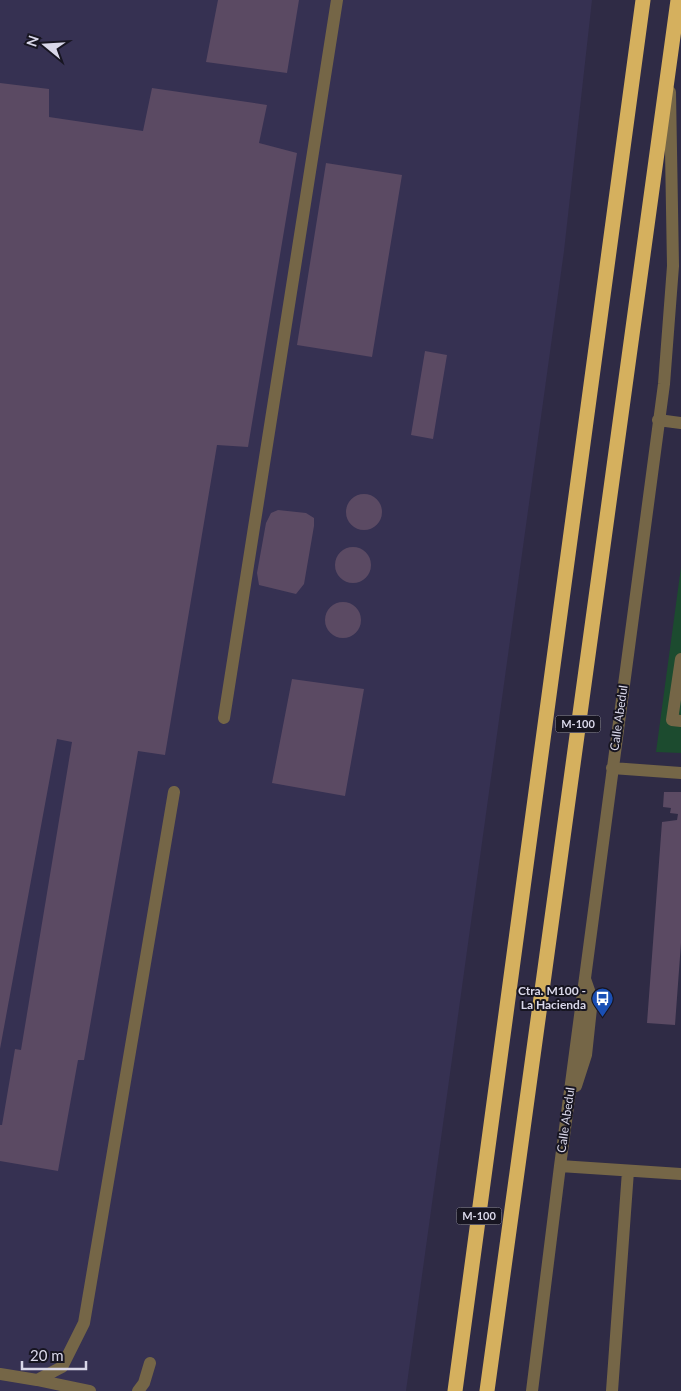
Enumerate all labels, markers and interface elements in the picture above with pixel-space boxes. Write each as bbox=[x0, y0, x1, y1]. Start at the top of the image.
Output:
north arrow bbox=[20, 20, 70, 70]
text: N bbox=[22, 33, 42, 49]
street label: Calle Abedul bbox=[606, 684, 631, 752]
road number: M-100 bbox=[556, 716, 600, 732]
place label: Ctra. M100 - La Hacienda bbox=[518, 983, 586, 1012]
bus stop icon: Ctra. M100 - La Hacienda bbox=[590, 986, 614, 1017]
street label: Calle Abedul bbox=[553, 1086, 578, 1154]
road number: M-100 bbox=[456, 1208, 502, 1224]
scale bar bbox=[22, 1338, 86, 1370]
text: 20 m bbox=[30, 1346, 64, 1364]

